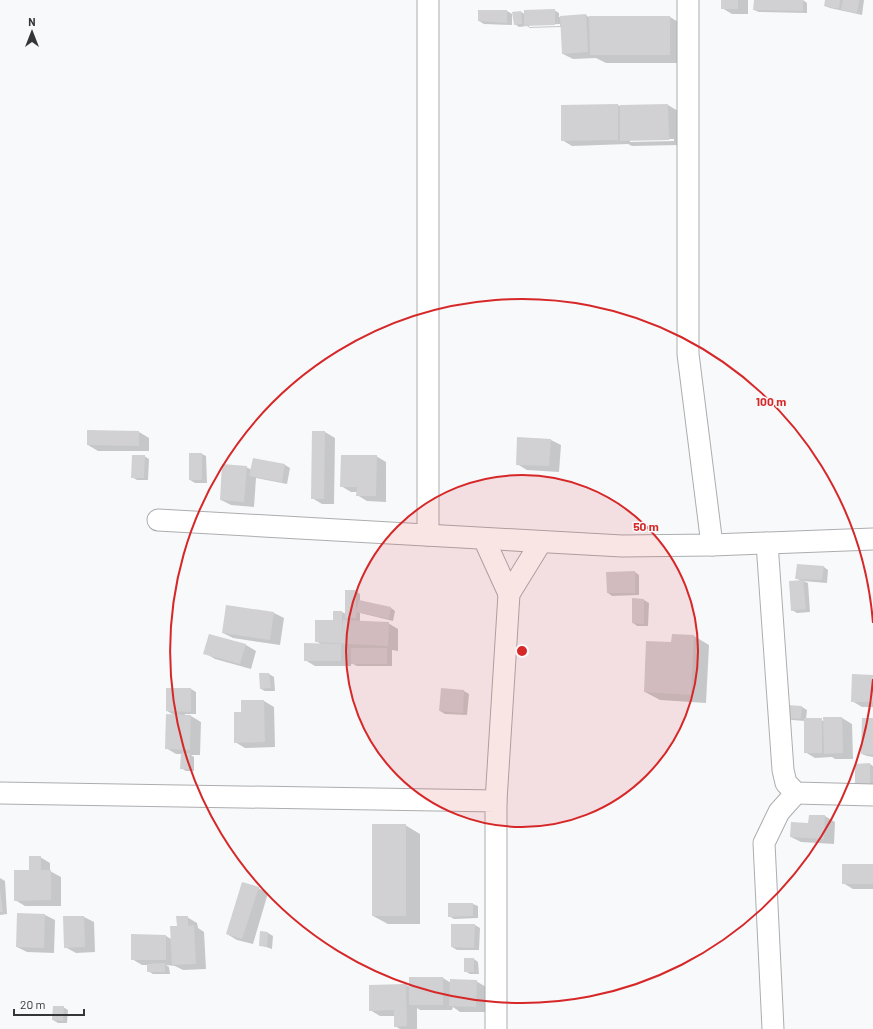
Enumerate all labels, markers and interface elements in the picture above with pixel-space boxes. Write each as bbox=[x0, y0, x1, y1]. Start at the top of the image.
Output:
north arrow bbox=[12, 12, 52, 52]
text: N bbox=[28, 15, 36, 28]
text: 100 m bbox=[756, 394, 786, 408]
text: 50 m bbox=[633, 519, 659, 533]
centre of rings bbox=[515, 644, 529, 658]
scale bar bbox=[14, 991, 84, 1017]
text: 20 m bbox=[20, 997, 46, 1011]

